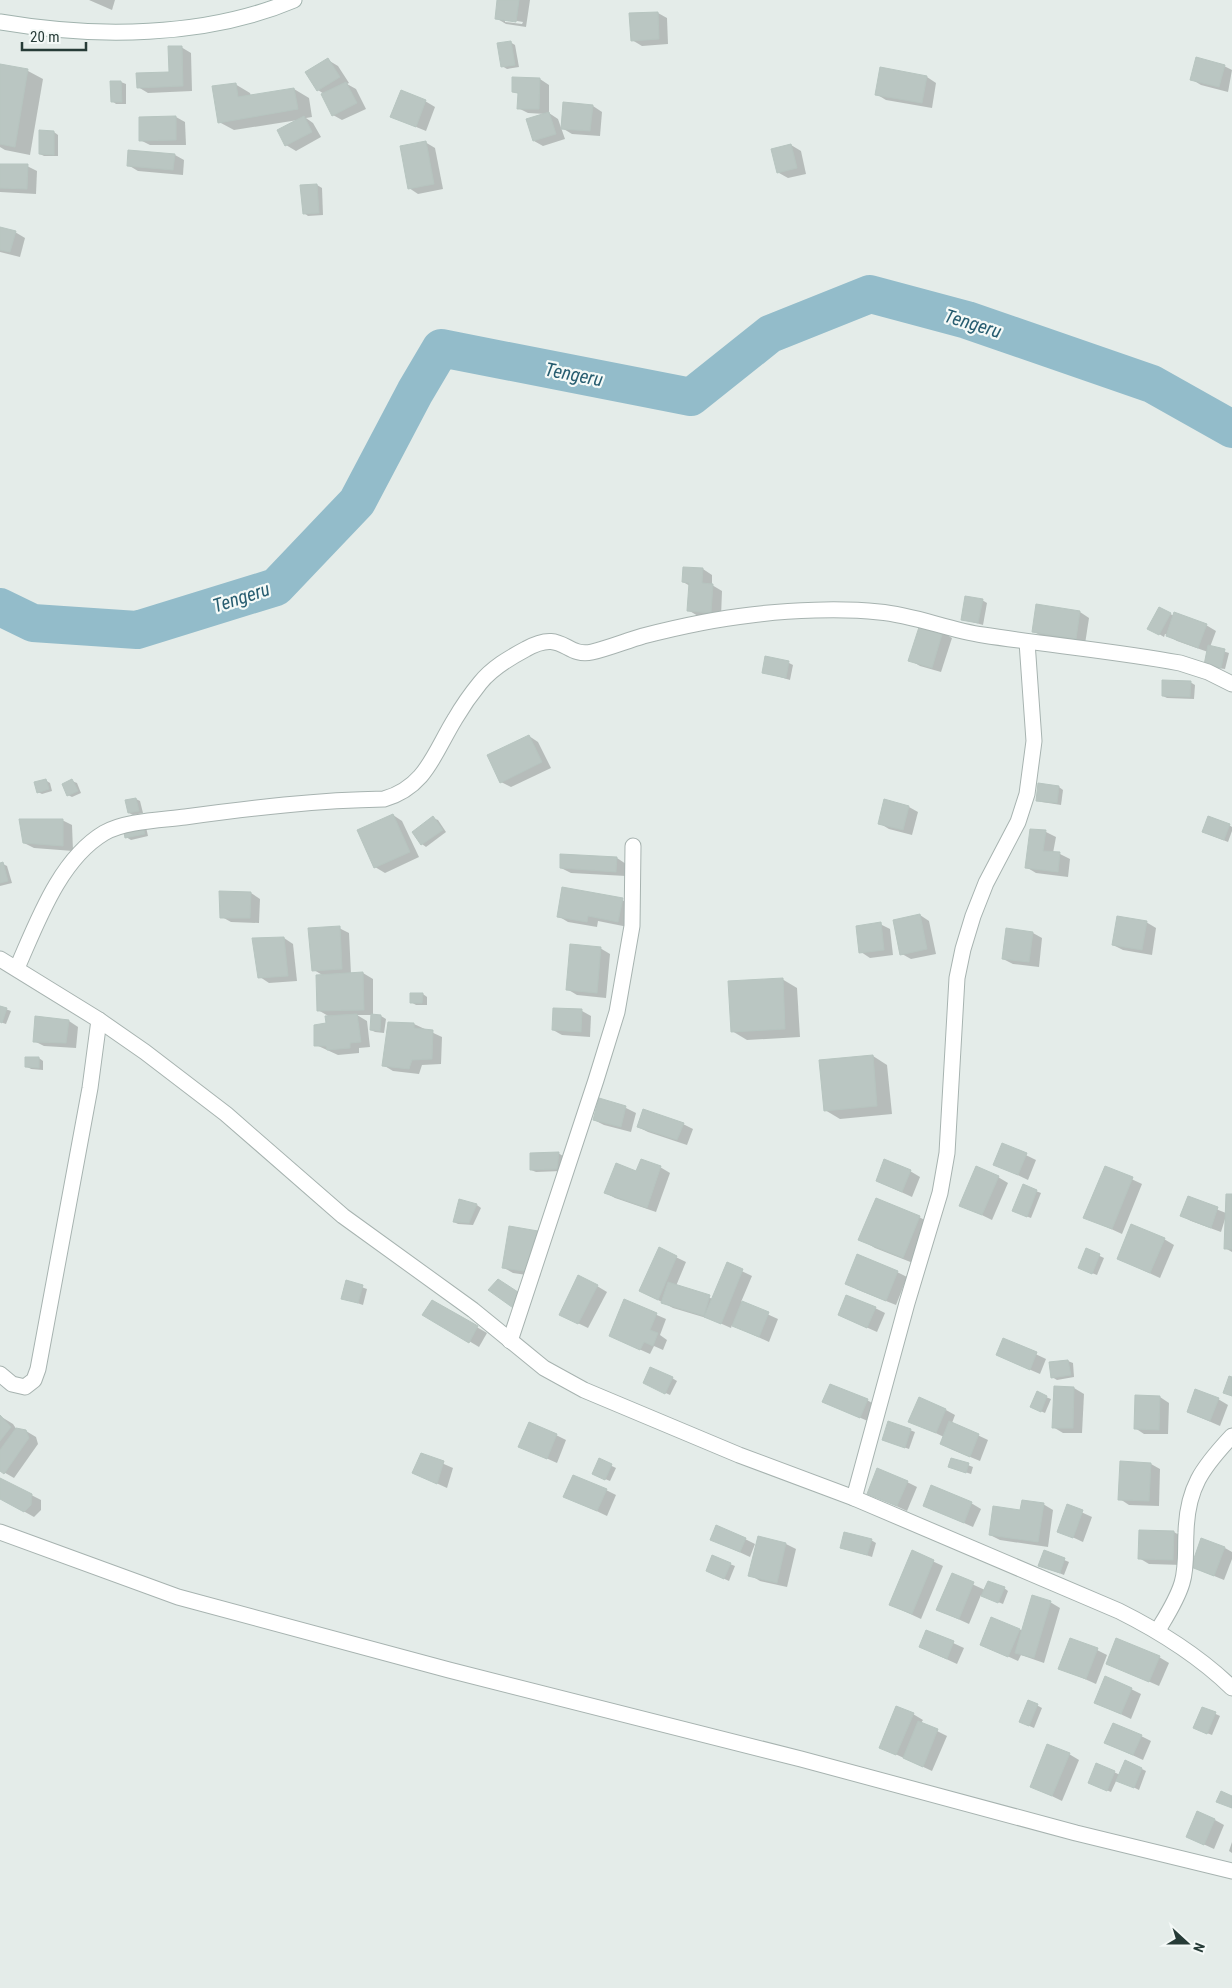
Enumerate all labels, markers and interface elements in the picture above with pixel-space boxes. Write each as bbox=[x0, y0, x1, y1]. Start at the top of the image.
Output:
scale bar bbox=[22, 20, 86, 52]
text: 20 m bbox=[30, 28, 60, 46]
water label: Tengeru bbox=[942, 304, 1004, 343]
water label: Tengeru bbox=[543, 358, 605, 391]
water label: Tengeru bbox=[210, 577, 273, 617]
north arrow bbox=[1162, 1918, 1212, 1968]
text: N bbox=[1190, 1941, 1208, 1955]

